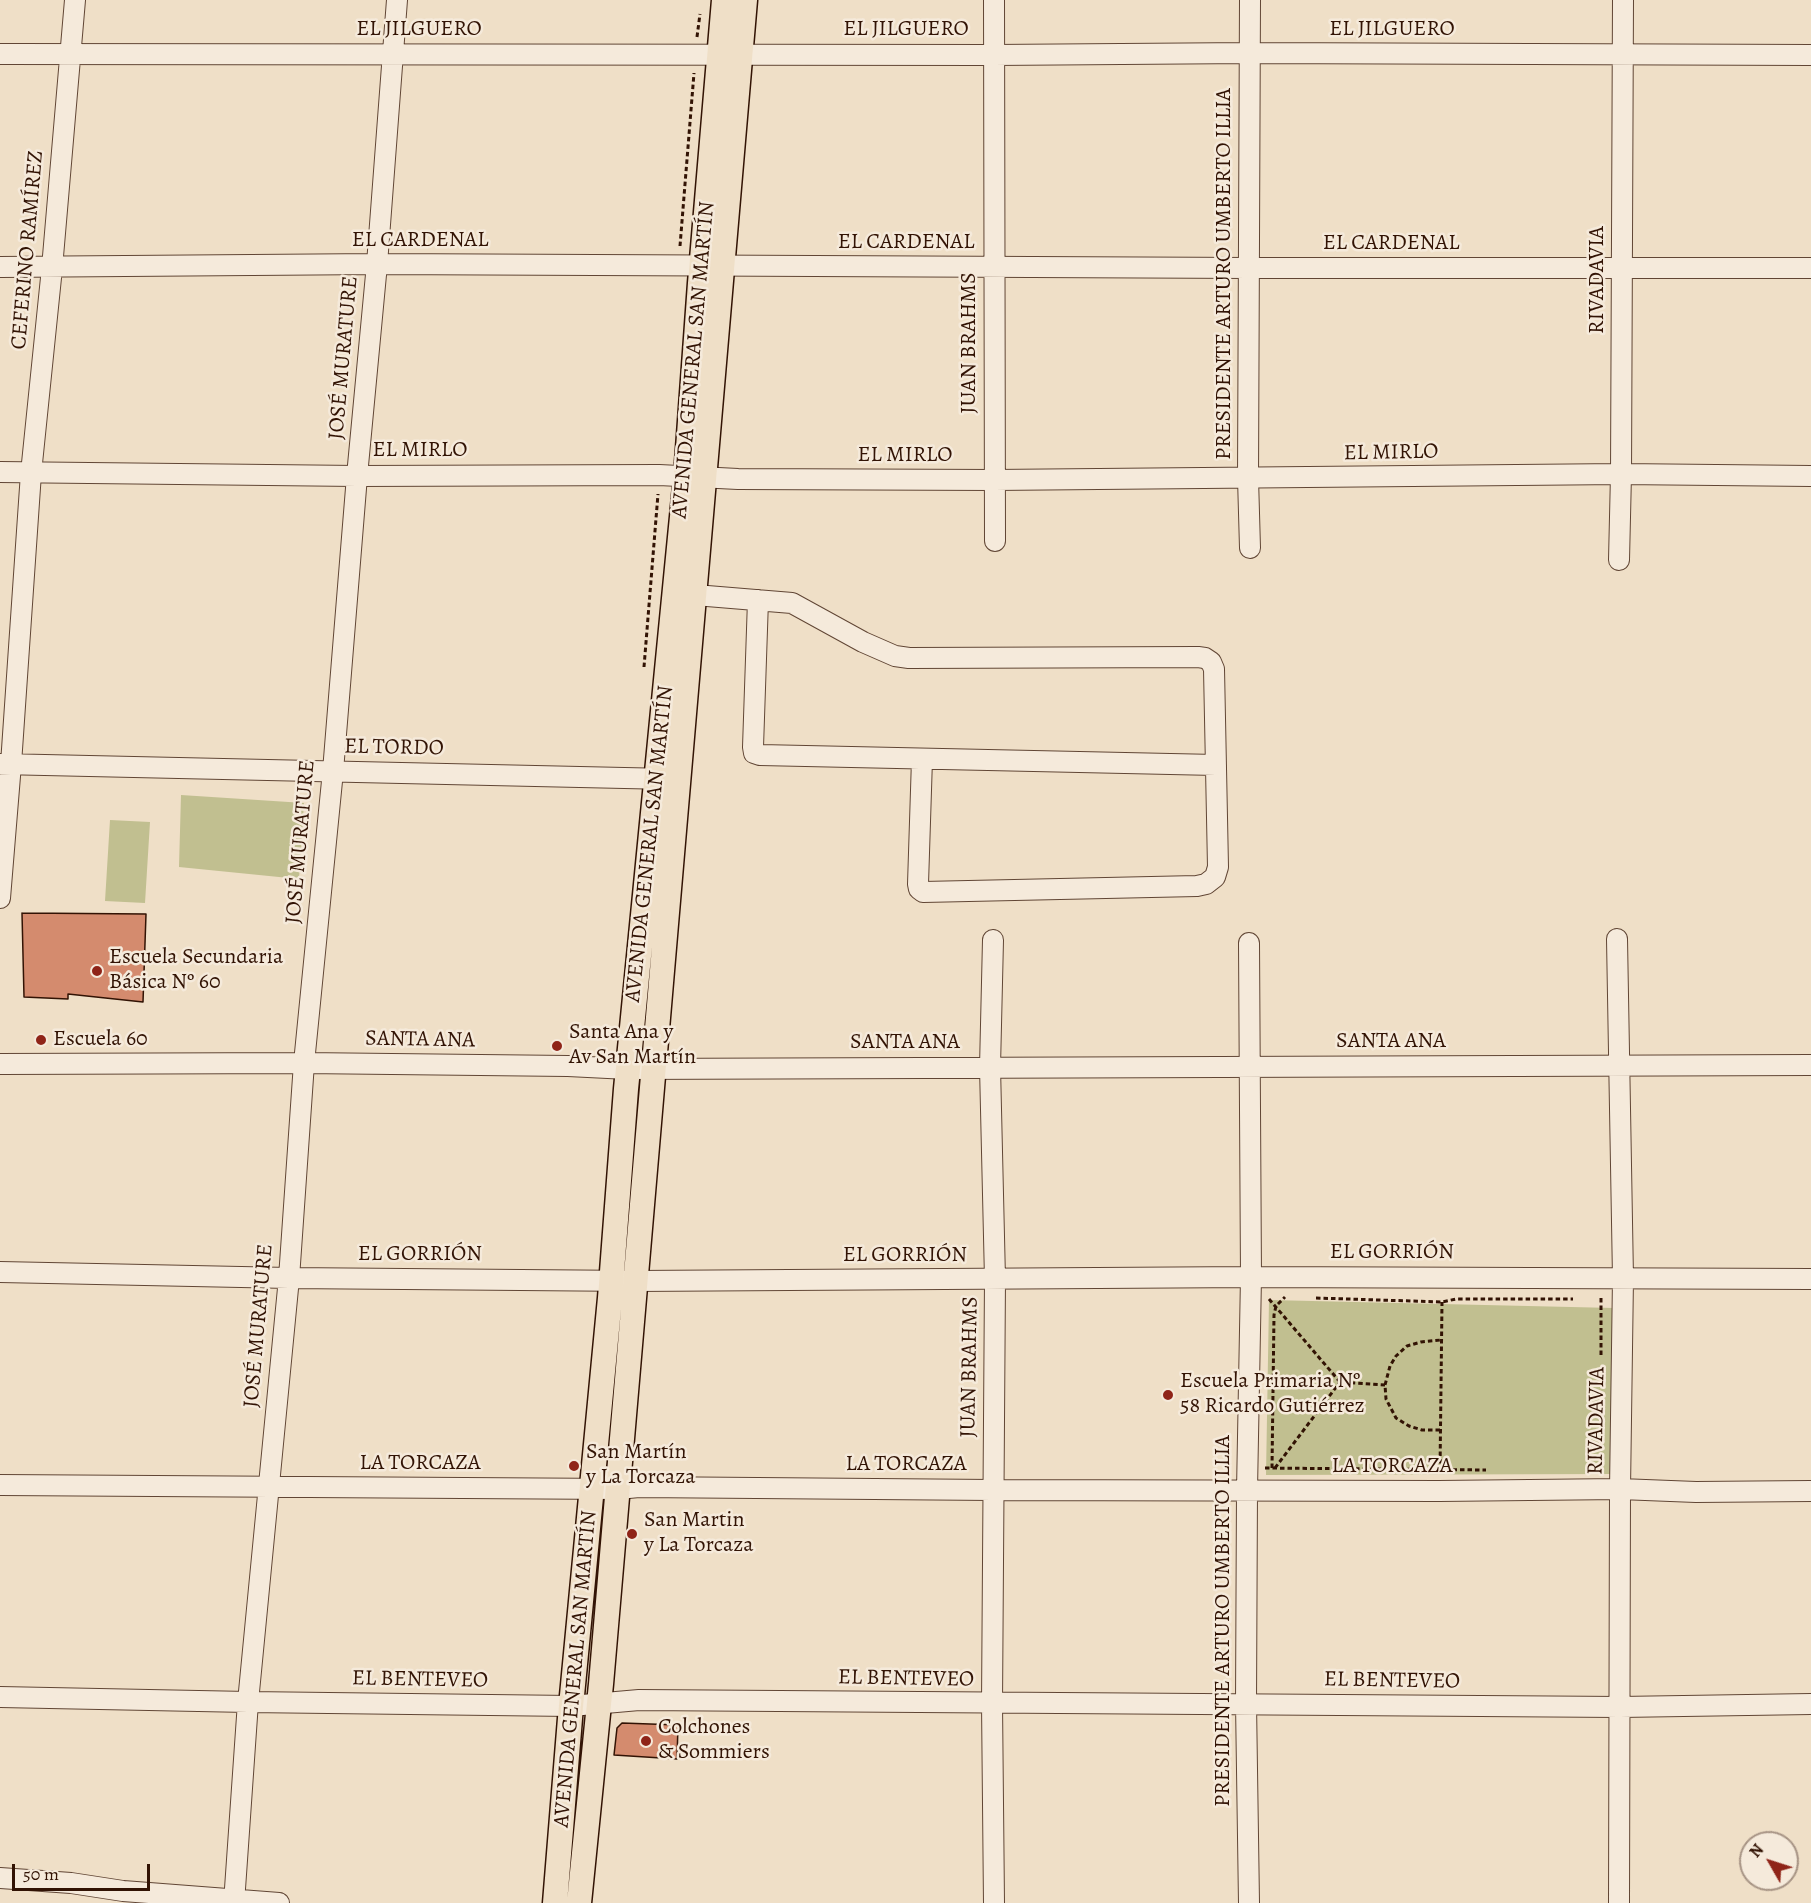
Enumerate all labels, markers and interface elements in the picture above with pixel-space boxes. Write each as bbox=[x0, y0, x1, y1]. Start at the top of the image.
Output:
street label: EL JILGUERO bbox=[356, 17, 482, 43]
street label: EL JILGUERO bbox=[843, 17, 969, 43]
street label: EL JILGUERO bbox=[1329, 17, 1455, 43]
street label: PRESIDENTE ARTURO UMBERTO ILLIA bbox=[1212, 88, 1238, 460]
street label: CEFERINO RAMÍREZ bbox=[6, 149, 50, 351]
street label: AVENIDA GENERAL SAN MARTÍN bbox=[667, 200, 721, 520]
street label: RIVADAVIA bbox=[1585, 226, 1611, 334]
street label: EL CARDENAL bbox=[352, 228, 488, 254]
street label: EL CARDENAL bbox=[838, 230, 974, 256]
street label: EL CARDENAL bbox=[1323, 231, 1459, 257]
street label: JUAN BRAHMS bbox=[957, 272, 983, 414]
street label: JOSÉ MURATURE bbox=[324, 275, 364, 441]
street label: EL MIRLO bbox=[373, 438, 467, 464]
street label: EL MIRLO bbox=[1343, 439, 1439, 467]
street label: EL MIRLO bbox=[858, 443, 952, 469]
street label: AVENIDA GENERAL SAN MARTÍN bbox=[620, 684, 680, 1004]
street label: EL TORDO bbox=[344, 734, 444, 762]
street label: JOSÉ MURATURE bbox=[281, 759, 321, 925]
place label: Escuela Secundaria Básica Nº 60 bbox=[109, 945, 283, 996]
marker: Escuela Secundaria Básica Nº 60 bbox=[90, 964, 104, 978]
place label: Santa Ana y Av San Martín bbox=[569, 1020, 696, 1072]
street label: SANTA ANA bbox=[365, 1026, 475, 1054]
place label: Escuela 60 bbox=[53, 1027, 148, 1053]
street label: SANTA ANA bbox=[1336, 1029, 1446, 1055]
street label: SANTA ANA bbox=[850, 1030, 960, 1056]
marker: Escuela 60 bbox=[34, 1033, 48, 1047]
marker: Santa Ana y Av San Martín bbox=[550, 1039, 564, 1053]
street label: EL GORRIÓN bbox=[1330, 1240, 1454, 1266]
street label: EL GORRIÓN bbox=[358, 1242, 482, 1268]
street label: JOSÉ MURATURE bbox=[239, 1243, 279, 1409]
street label: EL GORRIÓN bbox=[843, 1243, 967, 1269]
street label: JUAN BRAHMS bbox=[956, 1296, 984, 1438]
street label: RIVADAVIA bbox=[1583, 1367, 1611, 1475]
place label: Escuela Primaria Nº 58 Ricardo Gutiérrez bbox=[1180, 1369, 1365, 1420]
marker: Escuela Primaria Nº 58 Ricardo Gutiérrez bbox=[1161, 1388, 1175, 1402]
street label: PRESIDENTE ARTURO UMBERTO ILLIA bbox=[1211, 1435, 1237, 1807]
place label: San Martín y La Torcaza bbox=[586, 1440, 696, 1492]
street label: LA TORCAZA bbox=[359, 1451, 481, 1477]
street label: LA TORCAZA bbox=[845, 1452, 967, 1478]
street label: LA TORCAZA bbox=[1331, 1454, 1453, 1480]
marker: San Martín y La Torcaza bbox=[567, 1459, 581, 1473]
place label: San Martin y La Torcaza bbox=[644, 1508, 754, 1560]
street label: AVENIDA GENERAL SAN MARTÍN bbox=[549, 1509, 603, 1829]
marker: San Martin y La Torcaza bbox=[625, 1527, 639, 1541]
street label: EL BENTEVEO bbox=[838, 1665, 974, 1693]
street label: EL BENTEVEO bbox=[352, 1666, 488, 1694]
street label: EL BENTEVEO bbox=[1324, 1667, 1460, 1695]
place label: Colchones & Sommiers bbox=[658, 1715, 770, 1766]
marker: Colchones & Sommiers bbox=[639, 1734, 653, 1748]
north arrow bbox=[1739, 1831, 1799, 1891]
text: N bbox=[1744, 1839, 1769, 1862]
scale bar bbox=[15, 1852, 153, 1890]
text: 50 m bbox=[23, 1862, 59, 1886]

